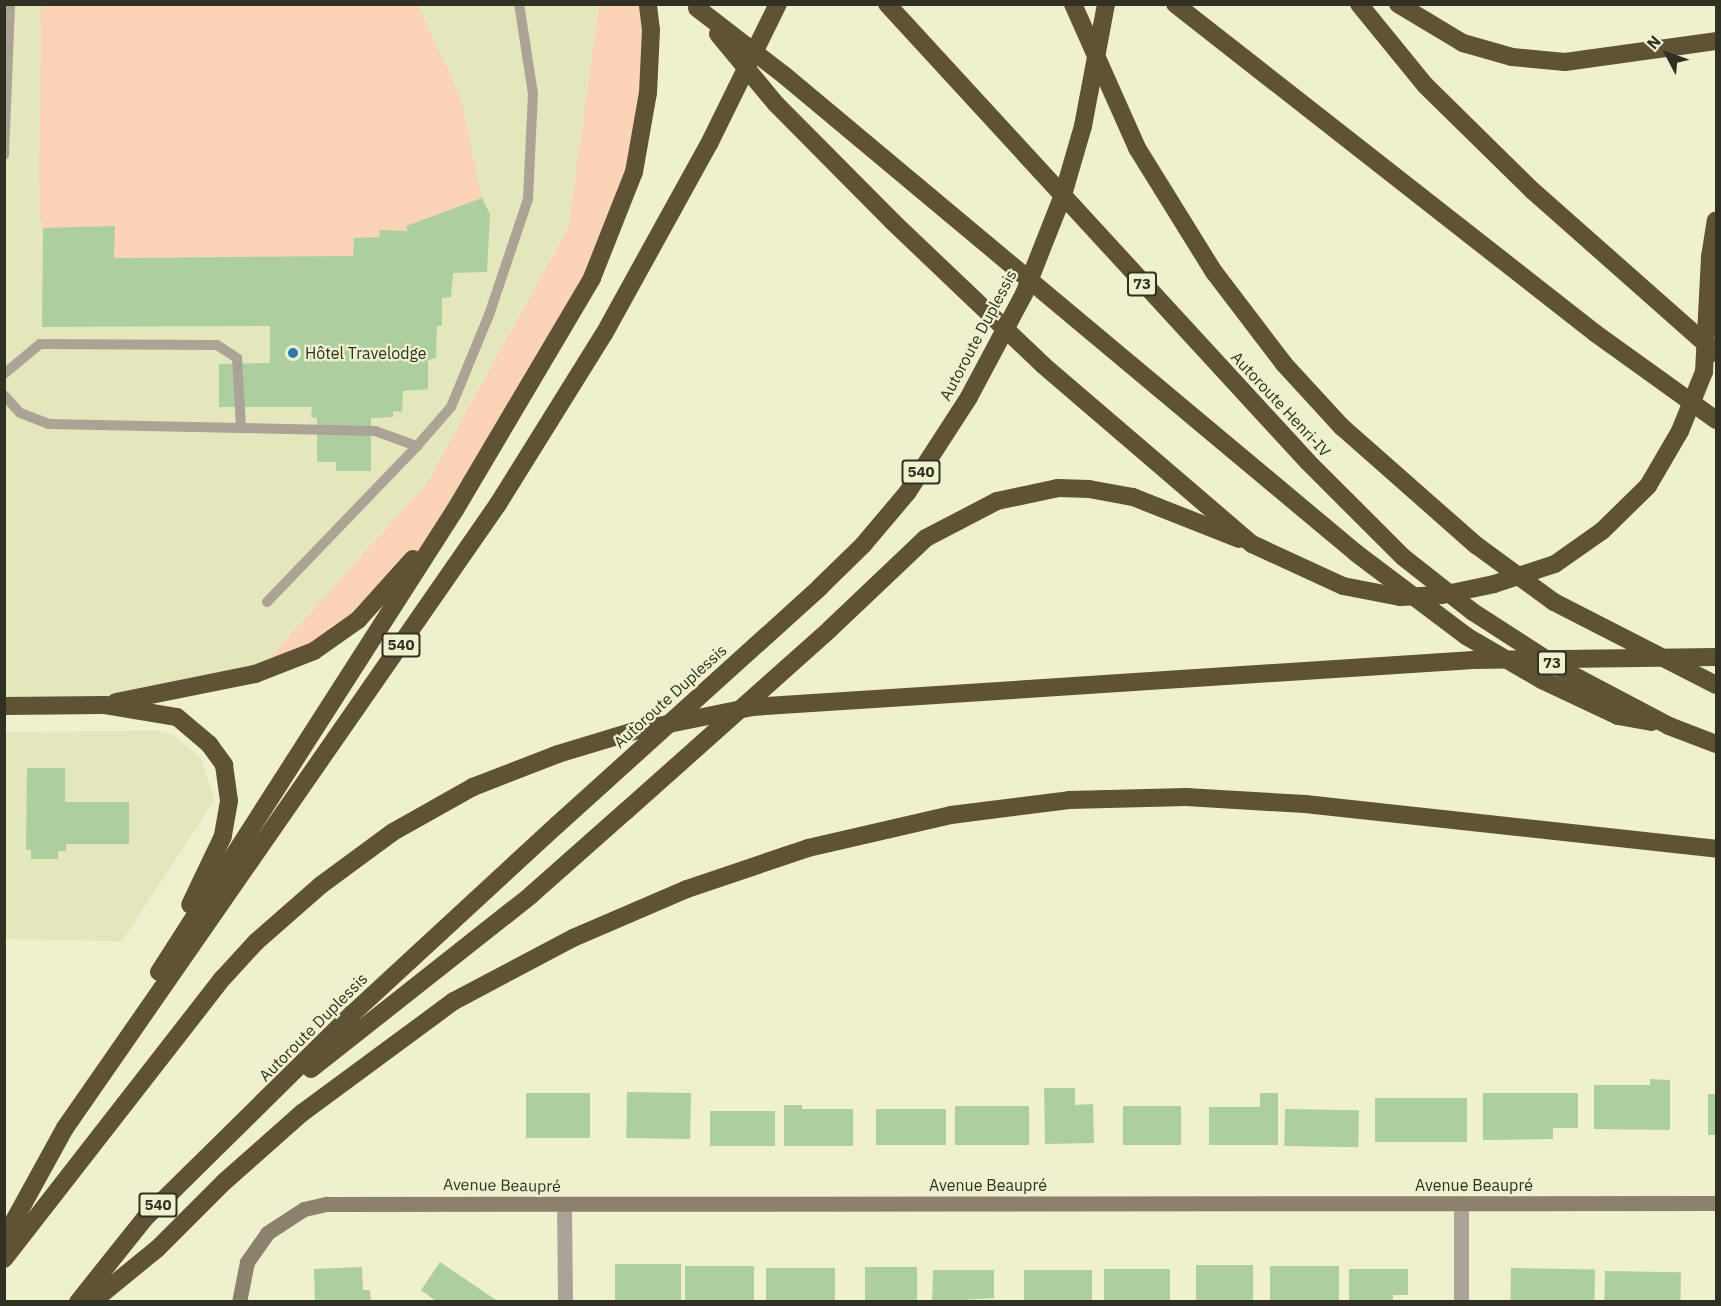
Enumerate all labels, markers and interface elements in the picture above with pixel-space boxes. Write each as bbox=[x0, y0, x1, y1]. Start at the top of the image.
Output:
north arrow bbox=[1637, 24, 1697, 84]
text: N bbox=[1642, 31, 1665, 53]
street label: Autoroute Duplessis bbox=[935, 266, 1021, 404]
road number: 73 bbox=[1127, 272, 1157, 296]
place label: Hôtel Travelodge bbox=[305, 343, 427, 363]
marker: Hôtel Travelodge bbox=[286, 346, 300, 360]
street label: Autoroute Henri-IV bbox=[1227, 347, 1335, 461]
road number: 540 bbox=[902, 460, 940, 484]
road number: 540 bbox=[382, 633, 420, 657]
street label: Autoroute Duplessis bbox=[610, 640, 730, 752]
road number: 73 bbox=[1537, 651, 1567, 675]
street label: Autoroute Duplessis bbox=[255, 969, 371, 1085]
street label: Avenue Beaupré bbox=[443, 1174, 561, 1196]
street label: Avenue Beaupré bbox=[929, 1175, 1047, 1195]
street label: Avenue Beaupré bbox=[1415, 1175, 1533, 1195]
road number: 540 bbox=[138, 1193, 178, 1217]

